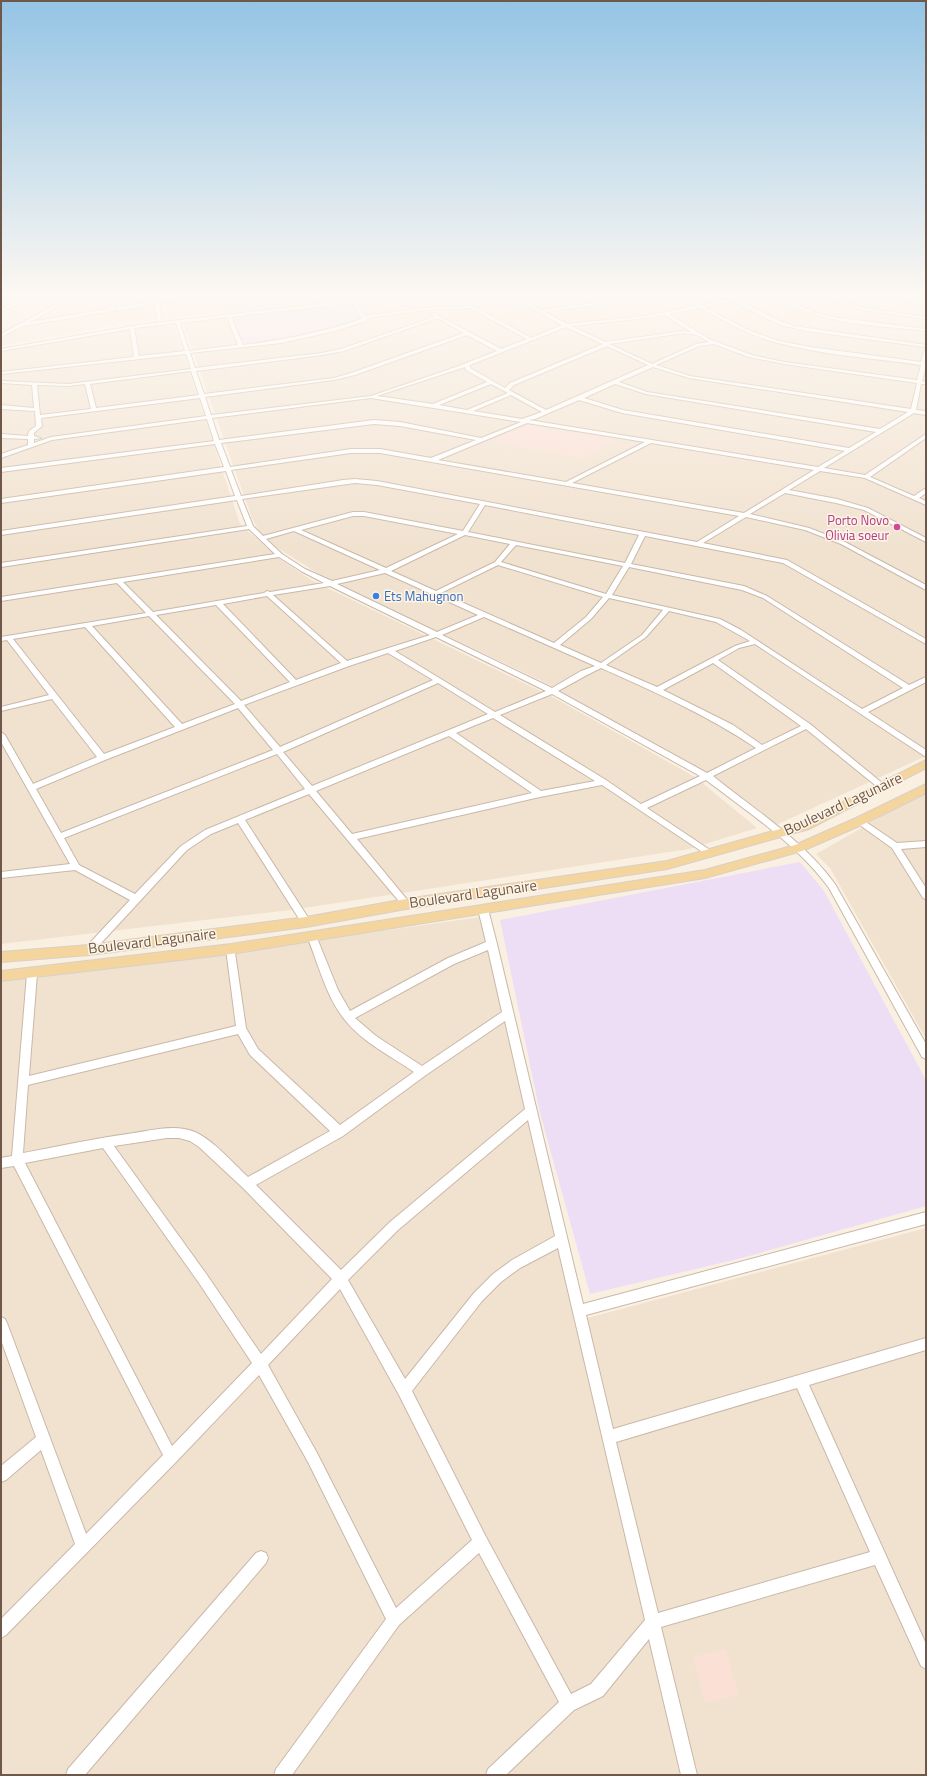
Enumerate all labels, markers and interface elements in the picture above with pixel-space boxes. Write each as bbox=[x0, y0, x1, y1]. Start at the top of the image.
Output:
place label: Porto Novo Olivia soeur bbox=[825, 510, 889, 545]
marker: Porto Novo Olivia soeur bbox=[892, 522, 902, 532]
place label: Ets Mahugnon bbox=[384, 586, 463, 606]
marker: Ets Mahugnon bbox=[371, 591, 381, 601]
street label: Boulevard Lagunaire bbox=[780, 766, 906, 841]
street label: Boulevard Lagunaire bbox=[408, 873, 538, 914]
street label: Boulevard Lagunaire bbox=[87, 921, 217, 960]

